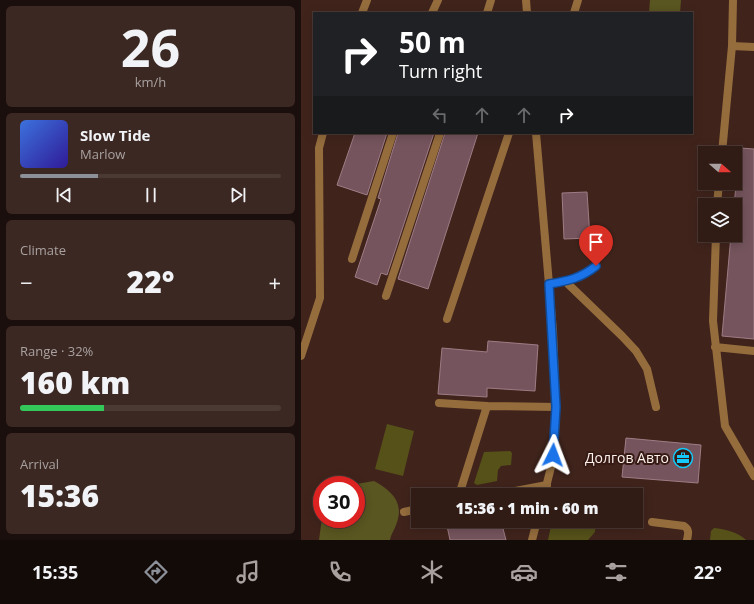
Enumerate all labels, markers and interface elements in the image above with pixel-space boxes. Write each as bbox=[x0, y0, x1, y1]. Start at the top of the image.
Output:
text: 26 bbox=[121, 11, 180, 82]
text: 50 m bbox=[399, 23, 466, 61]
icon: right bbox=[333, 28, 385, 80]
text: Turn right bbox=[399, 59, 482, 83]
text: km/h bbox=[135, 73, 166, 91]
icon: left bbox=[429, 104, 451, 126]
icon: ahead bbox=[471, 104, 493, 126]
icon: ahead bbox=[513, 104, 535, 126]
icon: right bbox=[555, 104, 577, 126]
text: Slow Tide bbox=[80, 125, 150, 145]
text: Marlow bbox=[80, 145, 125, 163]
north arrow bbox=[698, 146, 742, 190]
map controls bbox=[698, 146, 742, 242]
icon: previous bbox=[53, 184, 75, 206]
icon: pause bbox=[140, 184, 162, 206]
icon: next bbox=[227, 184, 249, 206]
button: layers bbox=[698, 198, 742, 242]
pin bbox=[579, 225, 613, 266]
icon: arrive bbox=[585, 231, 607, 253]
text: Climate bbox=[20, 241, 66, 259]
text: 22° bbox=[127, 261, 174, 302]
text: − bbox=[20, 267, 33, 297]
text: + bbox=[268, 267, 281, 297]
text: Range · 32% bbox=[20, 342, 93, 360]
text: 160 km bbox=[20, 362, 130, 403]
position arrow bbox=[532, 434, 574, 476]
office icon: Долгов Авто bbox=[672, 447, 694, 469]
place label: Долгов Авто bbox=[585, 448, 669, 467]
text: Arrival bbox=[20, 455, 59, 473]
text: 15:36 bbox=[20, 475, 99, 516]
speed limit sign: 30 bbox=[313, 476, 365, 528]
text: 15:36 · 1 min · 60 m bbox=[456, 498, 598, 518]
icon: directions bbox=[142, 558, 170, 586]
icon: music bbox=[234, 558, 262, 586]
icon: phone bbox=[326, 558, 354, 586]
icon: climate bbox=[418, 558, 446, 586]
icon: car bbox=[510, 558, 538, 586]
icon: filters bbox=[602, 558, 630, 586]
text: 15:35 bbox=[32, 560, 78, 584]
text: 22° bbox=[694, 560, 722, 584]

